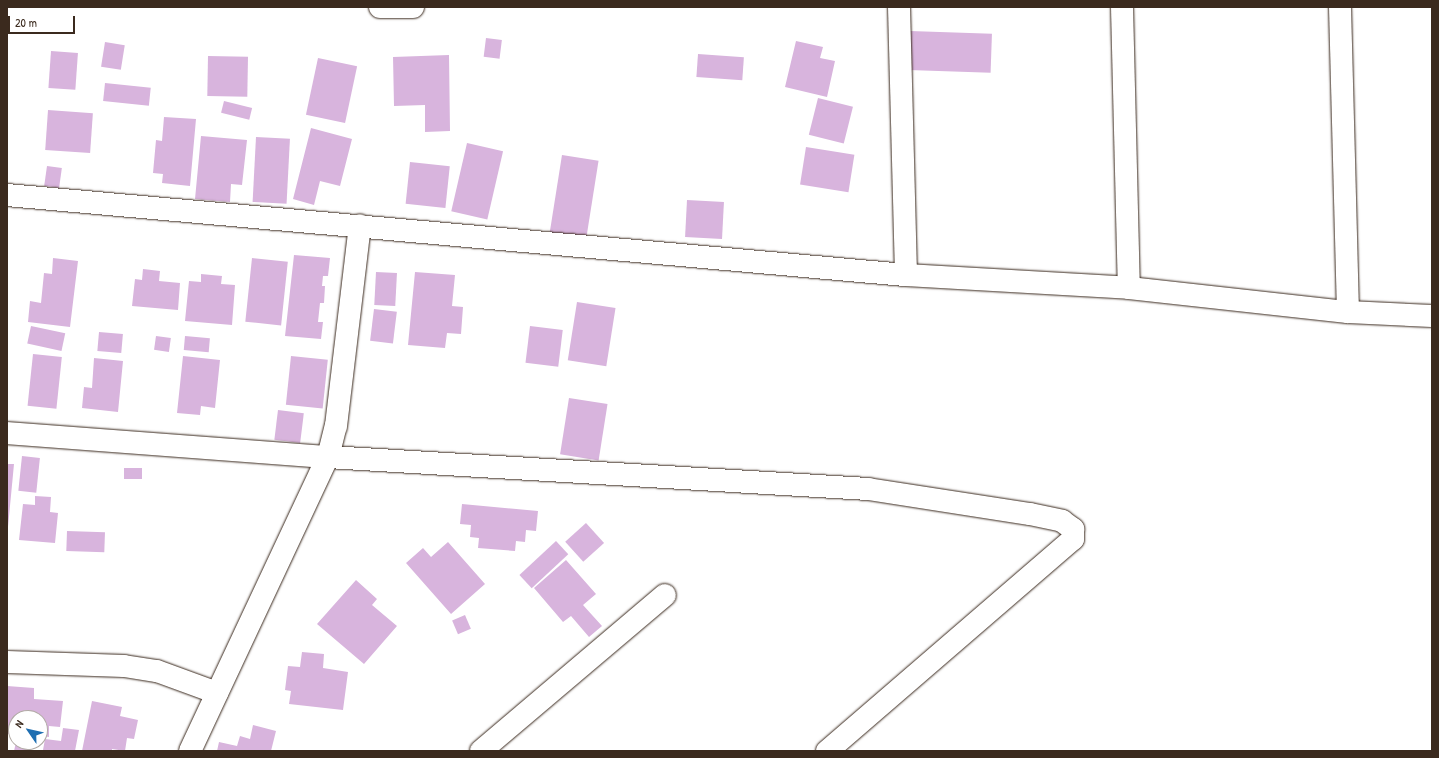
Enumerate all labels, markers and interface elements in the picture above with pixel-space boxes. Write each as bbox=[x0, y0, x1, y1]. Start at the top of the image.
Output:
scale bar bbox=[10, 8, 77, 34]
text: 20 m bbox=[15, 14, 37, 31]
north arrow bbox=[8, 710, 48, 750]
text: N bbox=[11, 718, 26, 730]

